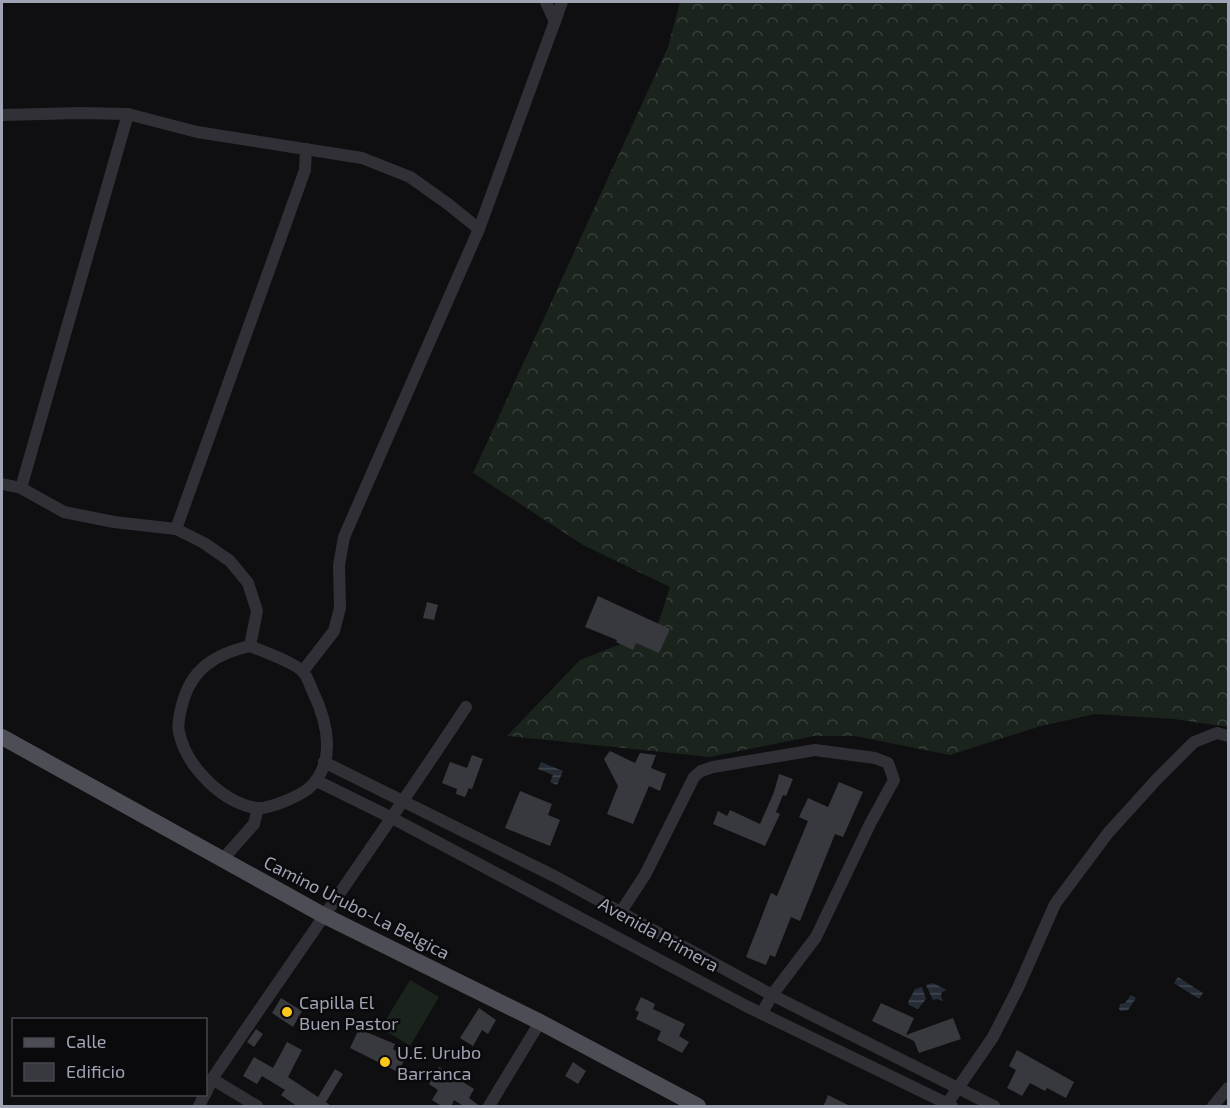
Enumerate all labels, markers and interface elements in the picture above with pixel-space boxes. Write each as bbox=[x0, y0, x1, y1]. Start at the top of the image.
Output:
street label: Camino Urubo-La Belgica bbox=[260, 851, 454, 963]
street label: Avenida Primera bbox=[595, 892, 723, 976]
place label: Capilla El Buen Pastor bbox=[299, 991, 398, 1034]
marker: Capilla El Buen Pastor bbox=[280, 1005, 294, 1019]
legend bbox=[12, 1018, 207, 1096]
text: Calle bbox=[66, 1030, 107, 1052]
place label: U.E. Urubo Barranca bbox=[397, 1041, 481, 1084]
marker: U.E. Urubo Barranca bbox=[378, 1055, 392, 1069]
text: Edificio bbox=[66, 1060, 125, 1082]

